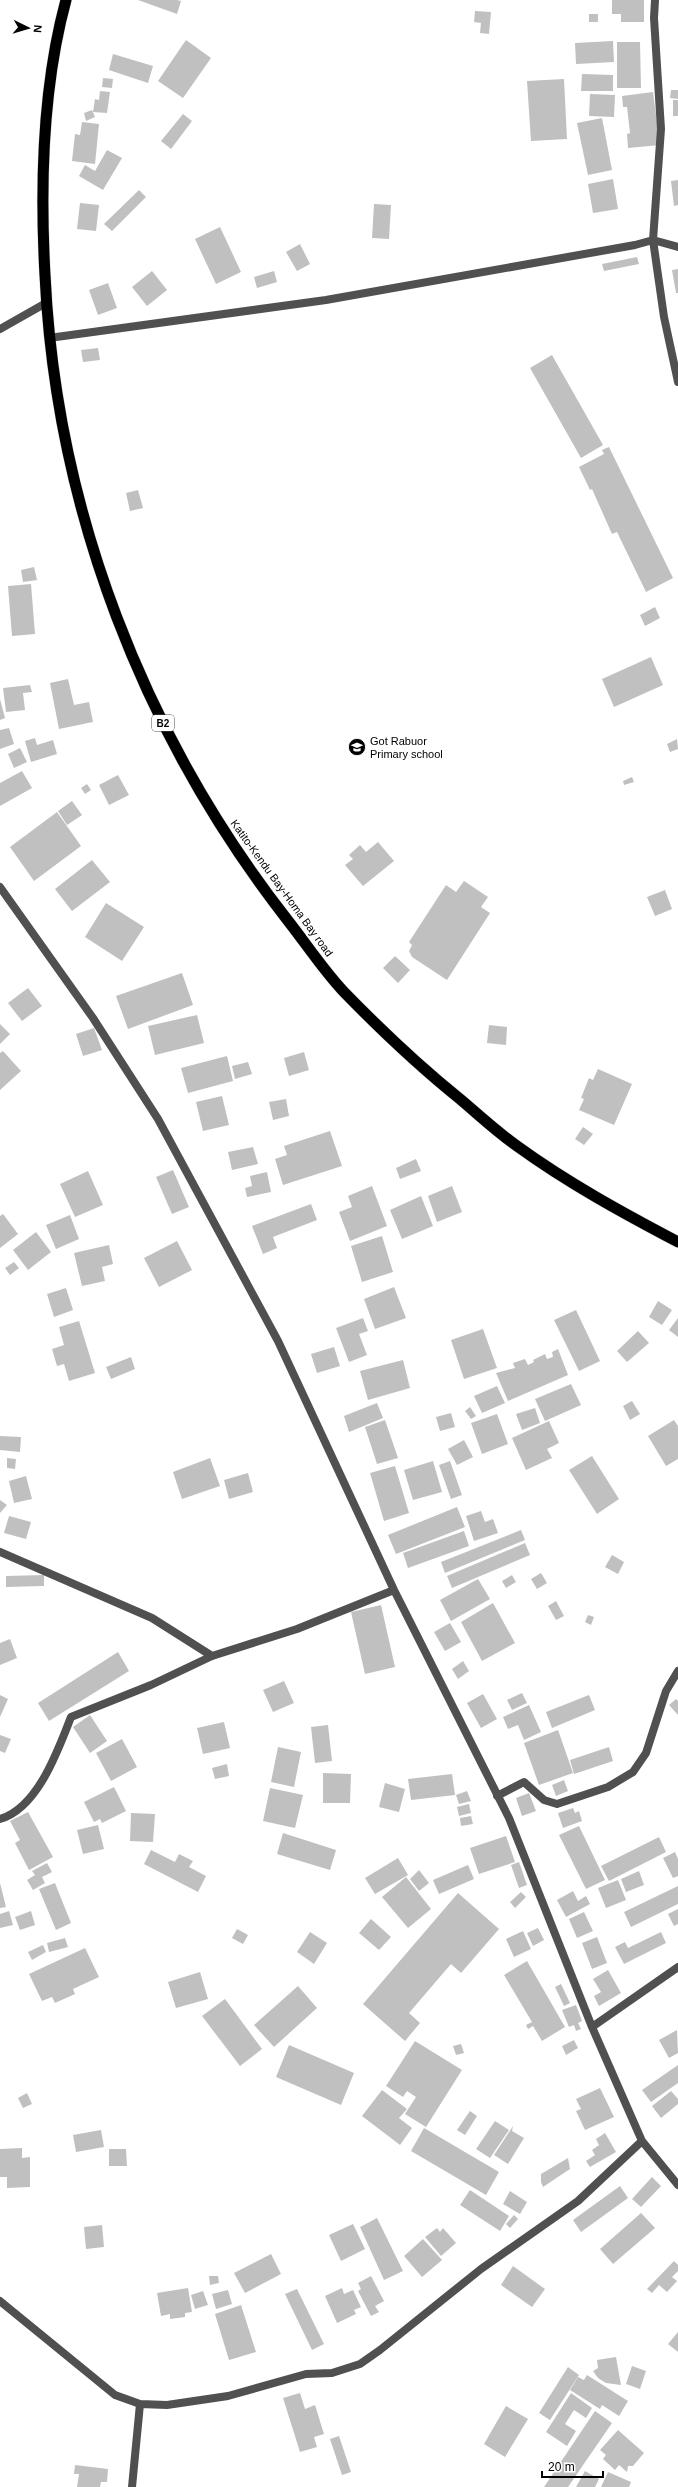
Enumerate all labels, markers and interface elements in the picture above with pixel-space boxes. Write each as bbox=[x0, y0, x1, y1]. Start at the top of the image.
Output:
north arrow bbox=[8, 8, 48, 48]
text: N bbox=[32, 24, 44, 33]
road number: B2 bbox=[152, 715, 174, 731]
place label: Got Rabuor Primary school bbox=[370, 735, 443, 760]
school or university icon: Got Rabuor Primary school bbox=[347, 737, 367, 757]
street label: Katito-Kendu Bay-Homa Bay road bbox=[228, 817, 336, 959]
scale bar bbox=[542, 2453, 603, 2479]
text: 20 m bbox=[548, 2460, 575, 2474]

